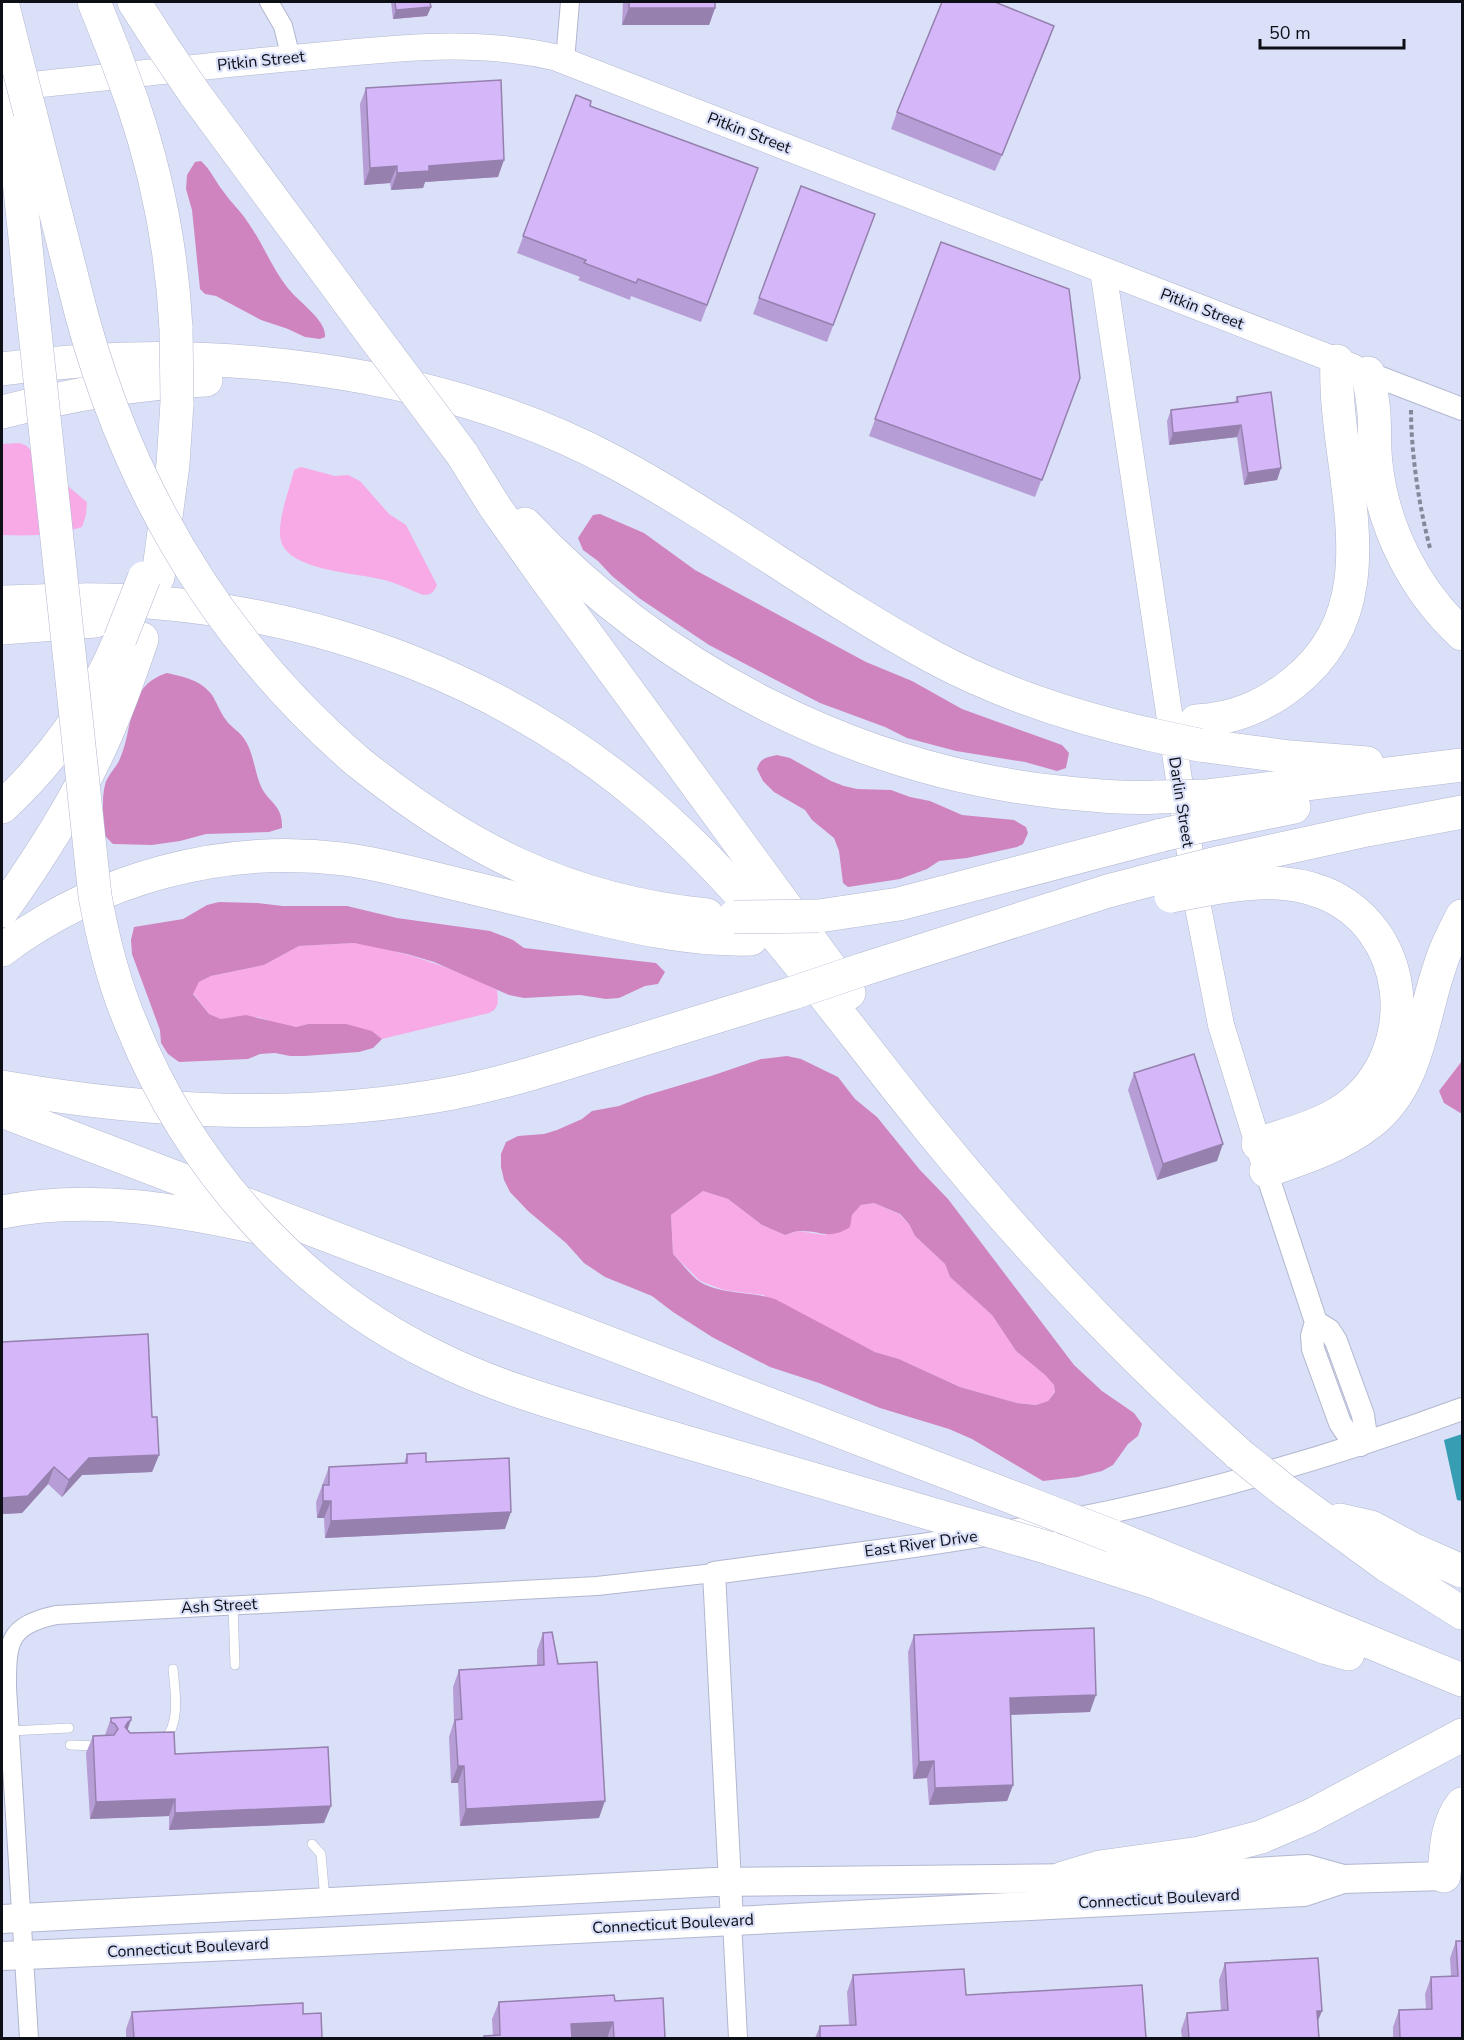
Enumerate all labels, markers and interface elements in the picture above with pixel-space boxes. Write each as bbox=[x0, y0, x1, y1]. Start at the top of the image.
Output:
scale bar bbox=[1260, 12, 1404, 50]
text: 50 m bbox=[1269, 21, 1311, 45]
street label: Pitkin Street bbox=[216, 45, 306, 77]
street label: Pitkin Street bbox=[704, 107, 794, 159]
street label: Pitkin Street bbox=[1157, 283, 1247, 335]
street label: Darlin Street bbox=[1163, 755, 1199, 849]
street label: East River Drive bbox=[863, 1525, 979, 1563]
street label: Ash Street bbox=[180, 1593, 258, 1619]
street label: Connecticut Boulevard bbox=[1078, 1884, 1240, 1914]
street label: Connecticut Boulevard bbox=[592, 1909, 754, 1939]
street label: Connecticut Boulevard bbox=[107, 1933, 269, 1963]

